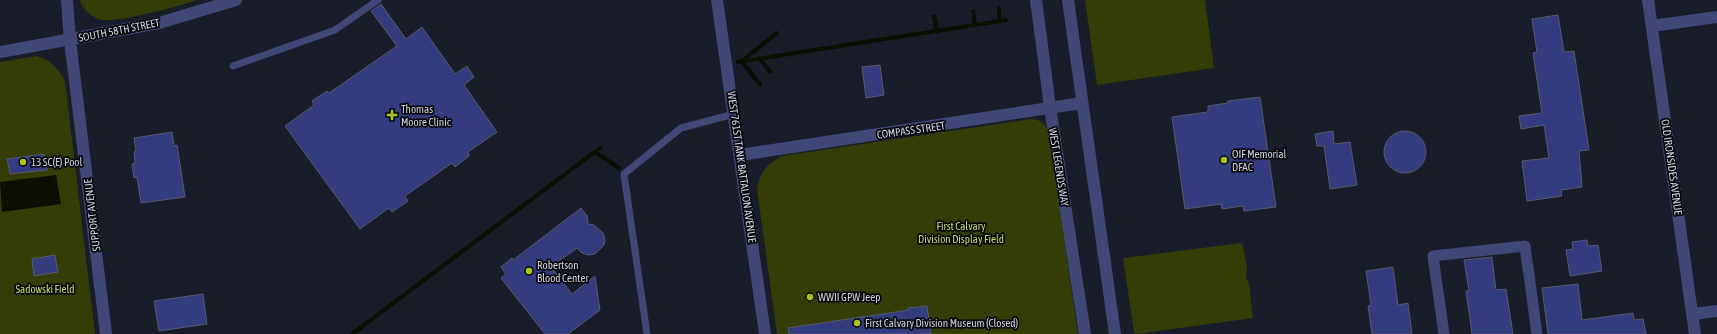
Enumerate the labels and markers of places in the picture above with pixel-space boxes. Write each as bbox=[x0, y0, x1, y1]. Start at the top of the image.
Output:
place label: Thomas Moore Clinic bbox=[401, 103, 452, 128]
marker: Thomas Moore Clinic bbox=[386, 109, 398, 121]
place label: OIF Memorial DFAC bbox=[1232, 148, 1287, 173]
marker: OIF Memorial DFAC bbox=[1219, 155, 1229, 165]
place label: 13 SC(E) Pool bbox=[31, 156, 83, 168]
marker: 13 SC(E) Pool bbox=[18, 157, 28, 167]
place label: Robertson Blood Center bbox=[537, 259, 589, 284]
marker: Robertson Blood Center bbox=[524, 266, 534, 276]
place label: WWII GPW Jeep bbox=[818, 291, 880, 303]
marker: WWII GPW Jeep bbox=[805, 292, 815, 302]
place label: First Calvary Division Museum (Closed) bbox=[865, 317, 1019, 329]
marker: First Calvary Division Museum (Closed) bbox=[852, 318, 862, 328]

